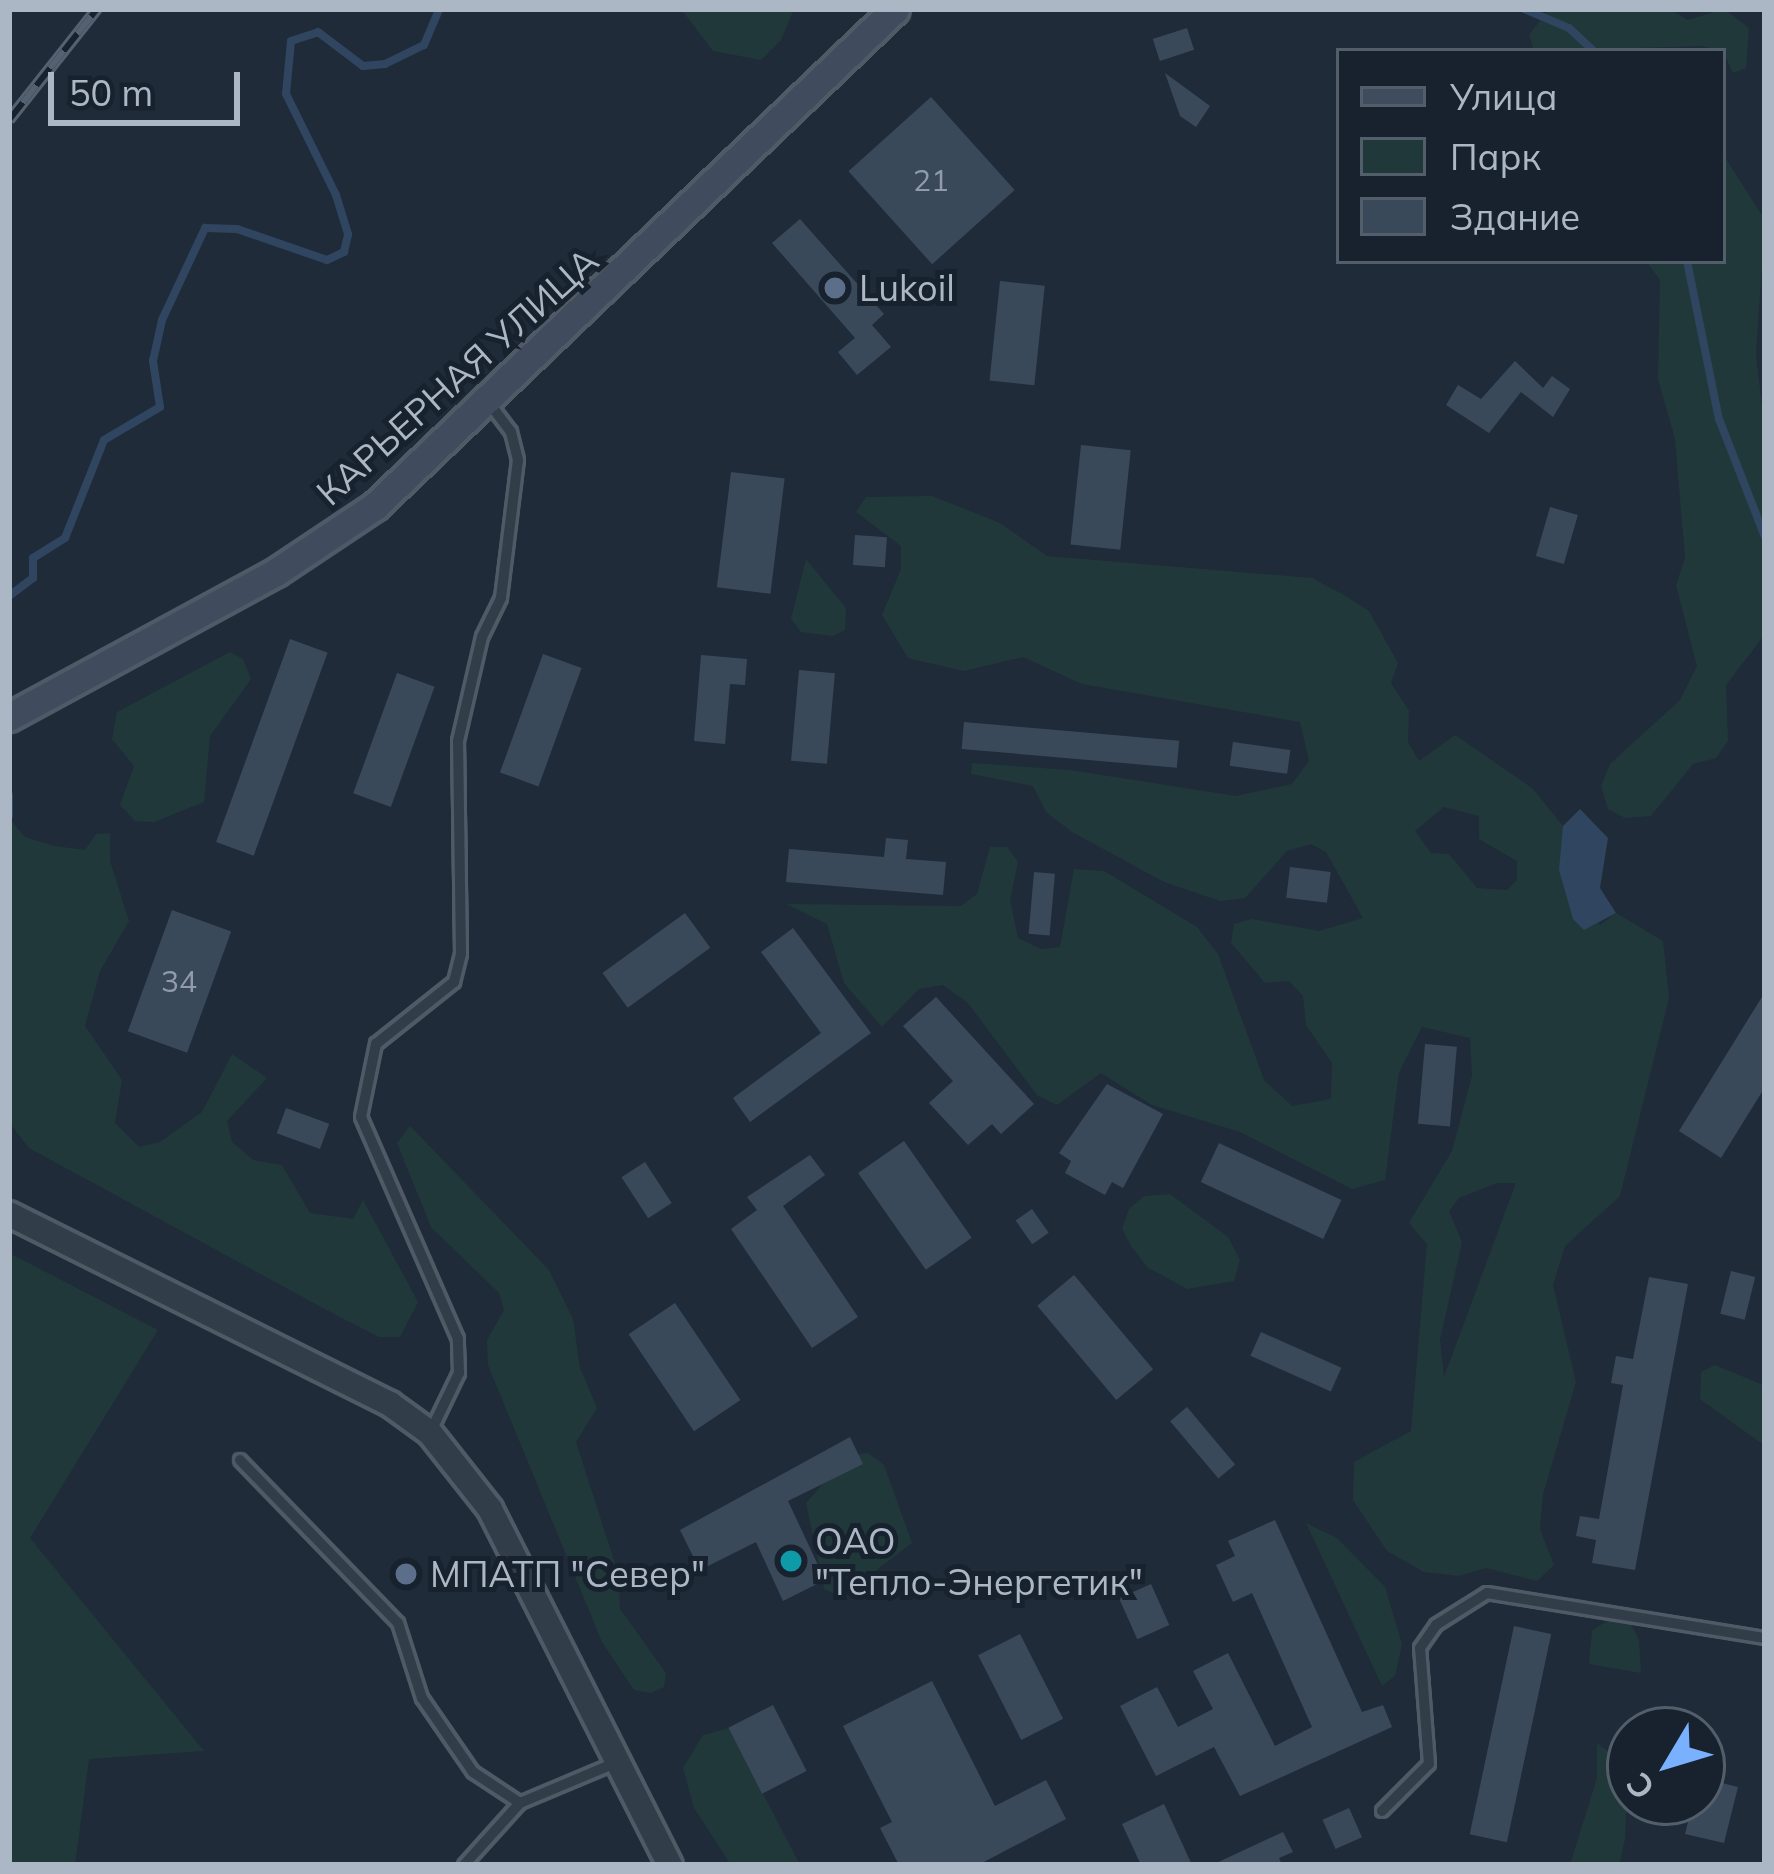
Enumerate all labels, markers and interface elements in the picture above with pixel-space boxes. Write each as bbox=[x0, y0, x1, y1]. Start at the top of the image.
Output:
scale bar bbox=[54, 48, 246, 122]
legend bbox=[1336, 48, 1726, 264]
text: 50 m bbox=[69, 70, 153, 115]
text: Улица bbox=[1450, 74, 1558, 119]
text: Парк bbox=[1450, 134, 1541, 179]
house number: 21 bbox=[913, 162, 949, 198]
text: Здание bbox=[1450, 194, 1580, 239]
street label: КАРЬЕРНАЯ УЛИЦА bbox=[307, 238, 607, 514]
place label: Lukoil bbox=[859, 266, 955, 310]
marker: Lukoil bbox=[822, 275, 848, 301]
house number: 34 bbox=[161, 963, 197, 999]
place label: ОАО "Тепло-Энергетик" bbox=[815, 1518, 1143, 1603]
marker: ОАО "Тепло-Энергетик" bbox=[778, 1548, 804, 1574]
place label: МПАТП "Север" bbox=[430, 1552, 705, 1596]
marker: МПАТП "Север" bbox=[393, 1561, 419, 1587]
north arrow bbox=[1606, 1706, 1726, 1826]
text: С bbox=[1616, 1765, 1663, 1808]

